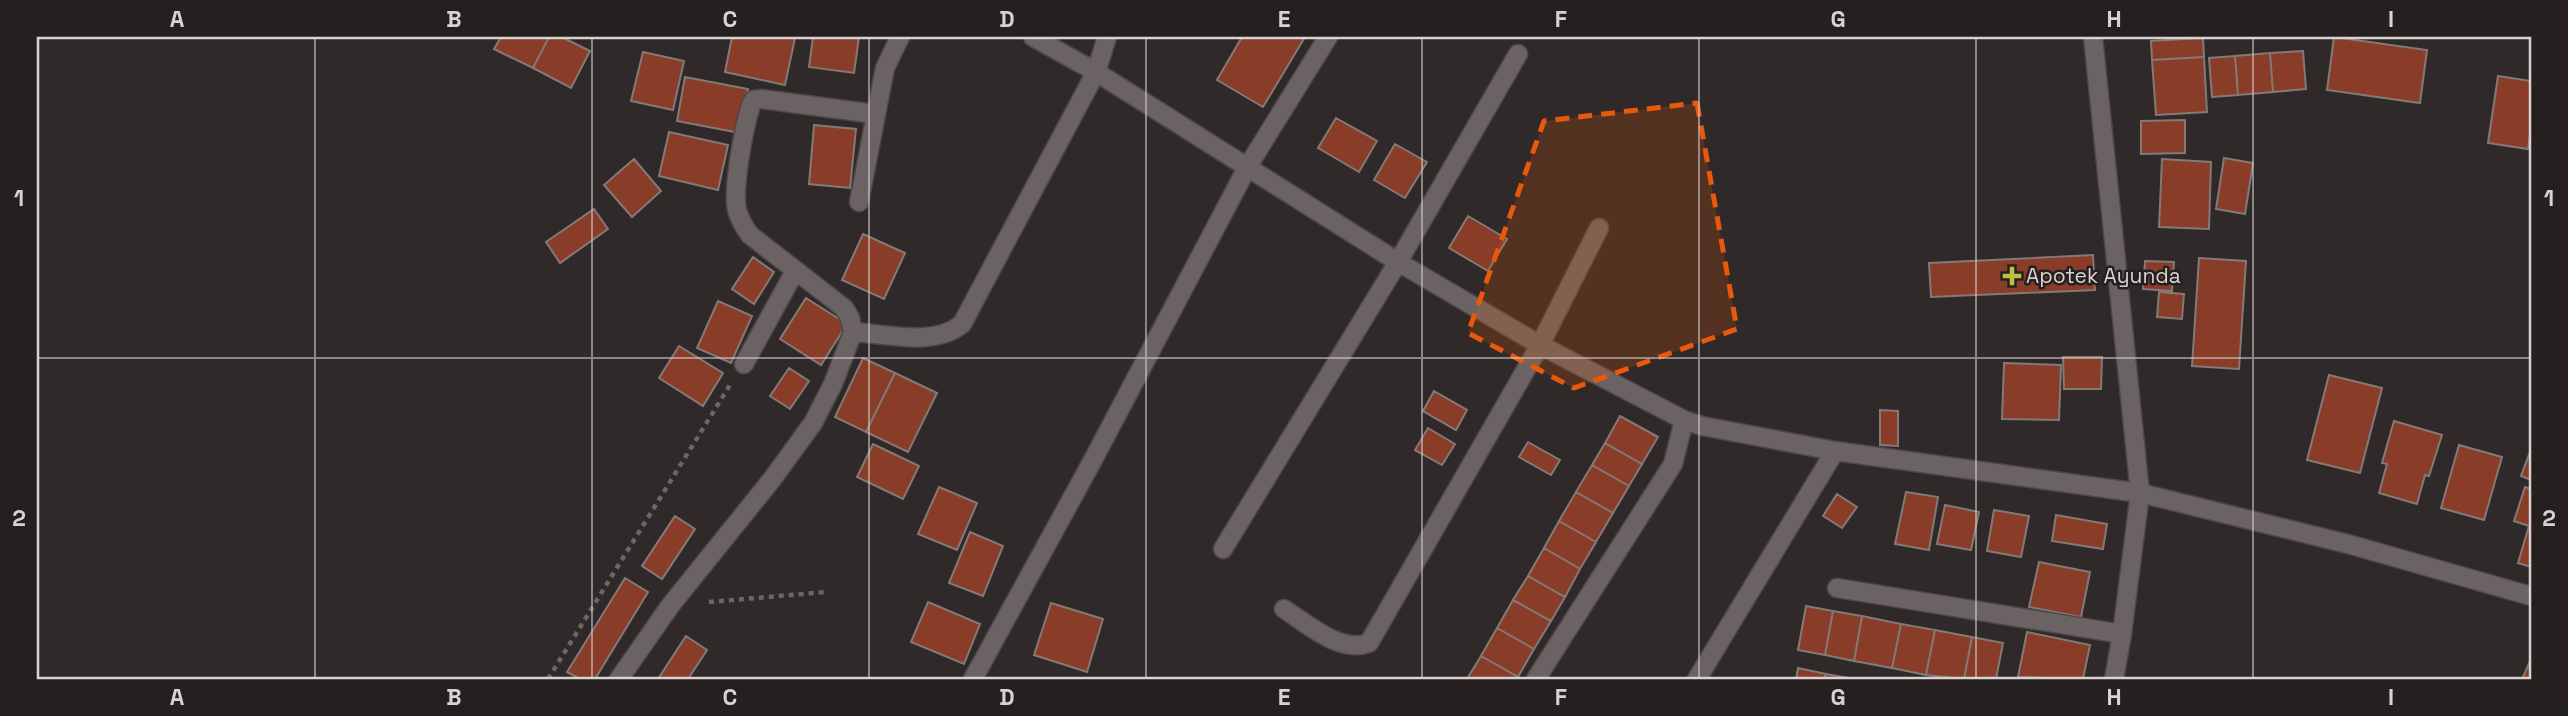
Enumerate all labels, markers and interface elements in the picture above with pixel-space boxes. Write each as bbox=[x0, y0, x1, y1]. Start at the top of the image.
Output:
text: A bbox=[170, 4, 185, 34]
text: B bbox=[446, 4, 462, 34]
text: C bbox=[723, 4, 737, 34]
text: D bbox=[999, 4, 1015, 34]
text: E bbox=[1278, 4, 1290, 34]
text: F bbox=[1555, 4, 1567, 34]
text: G bbox=[1830, 4, 1846, 34]
text: H bbox=[2106, 4, 2122, 34]
text: I bbox=[2388, 4, 2394, 34]
text: 1 bbox=[14, 183, 24, 213]
text: 1 bbox=[2544, 183, 2554, 213]
place label: Apotek Ayunda bbox=[2026, 262, 2181, 289]
marker: Apotek Ayunda bbox=[2004, 268, 2020, 284]
text: 2 bbox=[12, 503, 26, 533]
text: 2 bbox=[2542, 503, 2556, 533]
text: A bbox=[170, 682, 185, 712]
text: B bbox=[446, 682, 462, 712]
text: C bbox=[723, 682, 737, 712]
text: D bbox=[999, 682, 1015, 712]
text: E bbox=[1278, 682, 1290, 712]
text: F bbox=[1555, 682, 1567, 712]
text: G bbox=[1830, 682, 1846, 712]
text: H bbox=[2106, 682, 2122, 712]
text: I bbox=[2388, 682, 2394, 712]

